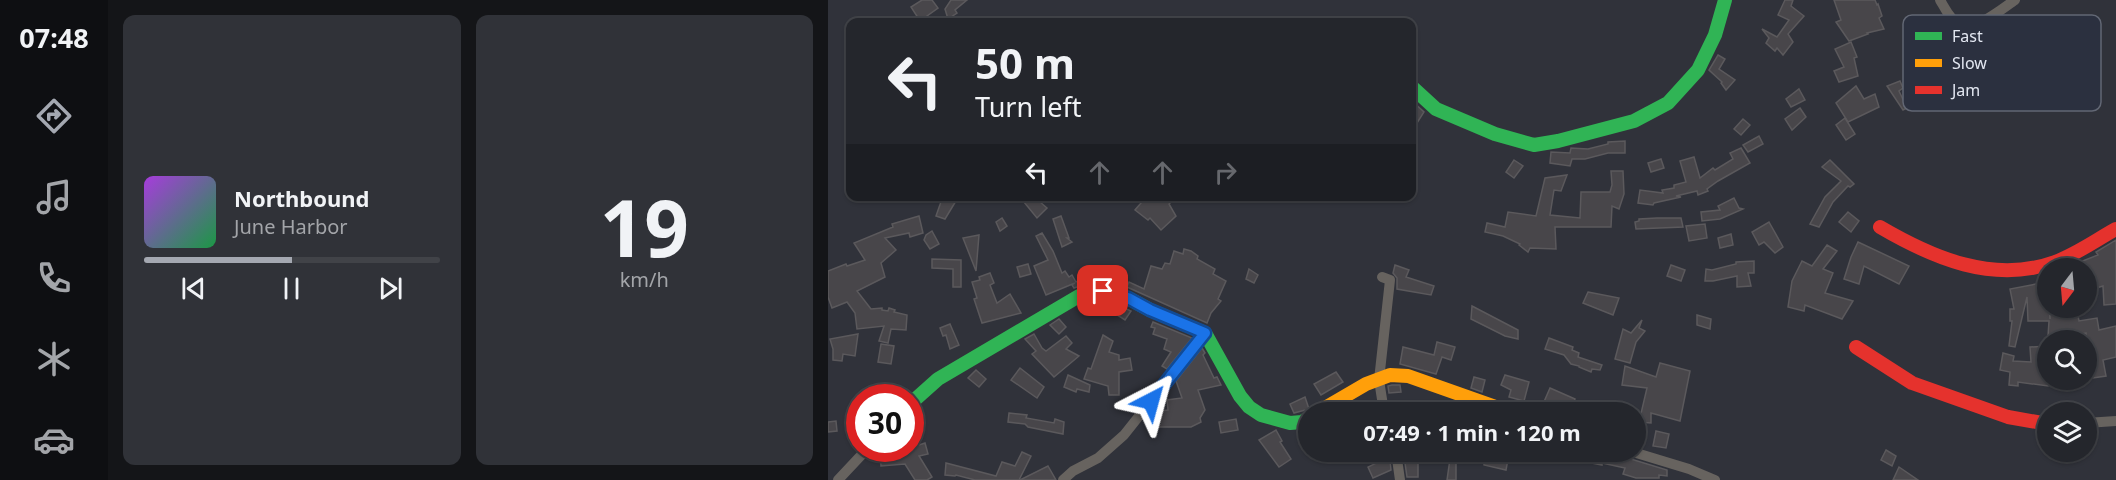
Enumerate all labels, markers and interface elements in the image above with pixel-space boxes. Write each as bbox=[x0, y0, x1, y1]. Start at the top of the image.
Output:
legend bbox=[1903, 15, 2101, 111]
text: 07:48 bbox=[19, 19, 89, 56]
text: Fast bbox=[1952, 25, 1983, 47]
text: 50 m bbox=[975, 34, 1075, 91]
icon: left bbox=[876, 42, 954, 120]
text: Slow bbox=[1952, 52, 1987, 74]
text: Jam bbox=[1950, 79, 1980, 101]
text: Turn left bbox=[975, 88, 1081, 125]
icon: directions bbox=[33, 95, 75, 137]
icon: left bbox=[1020, 156, 1053, 189]
icon: ahead bbox=[1083, 156, 1116, 189]
icon: ahead bbox=[1146, 156, 1179, 189]
icon: right bbox=[1209, 156, 1242, 189]
text: 19 bbox=[600, 174, 689, 280]
icon: music bbox=[33, 176, 75, 218]
text: Northbound bbox=[234, 183, 369, 213]
text: June Harbor bbox=[234, 213, 348, 240]
icon: phone bbox=[33, 257, 75, 299]
north arrow bbox=[2037, 258, 2097, 318]
map controls bbox=[2037, 258, 2097, 462]
pin bbox=[1077, 265, 1128, 316]
text: km/h bbox=[620, 266, 669, 293]
icon: previous bbox=[177, 272, 210, 305]
icon: pause bbox=[275, 272, 308, 305]
icon: next bbox=[374, 272, 407, 305]
icon: arrive bbox=[1086, 274, 1119, 307]
button: search bbox=[2037, 330, 2097, 390]
icon: climate bbox=[33, 338, 75, 380]
position arrow bbox=[1119, 369, 1183, 433]
speed limit sign: 30 bbox=[846, 384, 924, 462]
button: layers bbox=[2037, 402, 2097, 462]
text: 07:49 · 1 min · 120 m bbox=[1363, 417, 1581, 447]
icon: car bbox=[33, 419, 75, 461]

